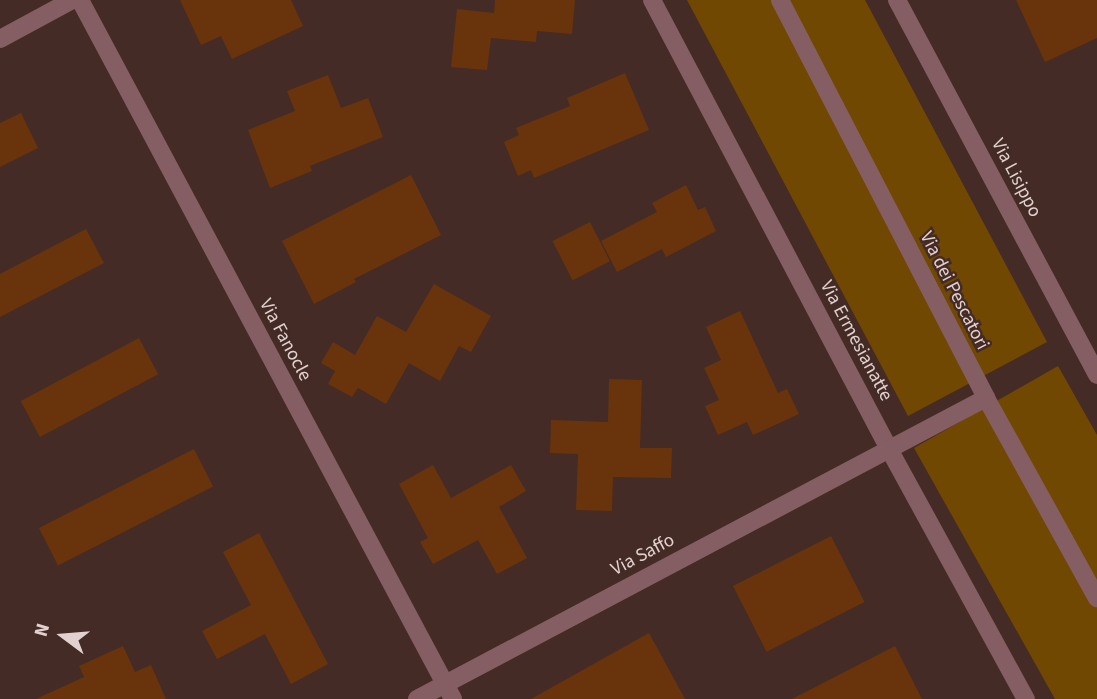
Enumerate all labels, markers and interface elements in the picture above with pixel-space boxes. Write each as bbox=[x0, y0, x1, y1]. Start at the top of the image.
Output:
street label: Via Lisippo bbox=[986, 135, 1046, 221]
street label: Via dei Pescatori bbox=[914, 228, 994, 354]
street label: Via Ermesianatte bbox=[815, 277, 897, 405]
street label: Via Fanocle bbox=[254, 295, 316, 385]
street label: Via Saffo bbox=[607, 529, 679, 581]
north arrow bbox=[28, 601, 98, 671]
text: N bbox=[28, 620, 57, 640]

